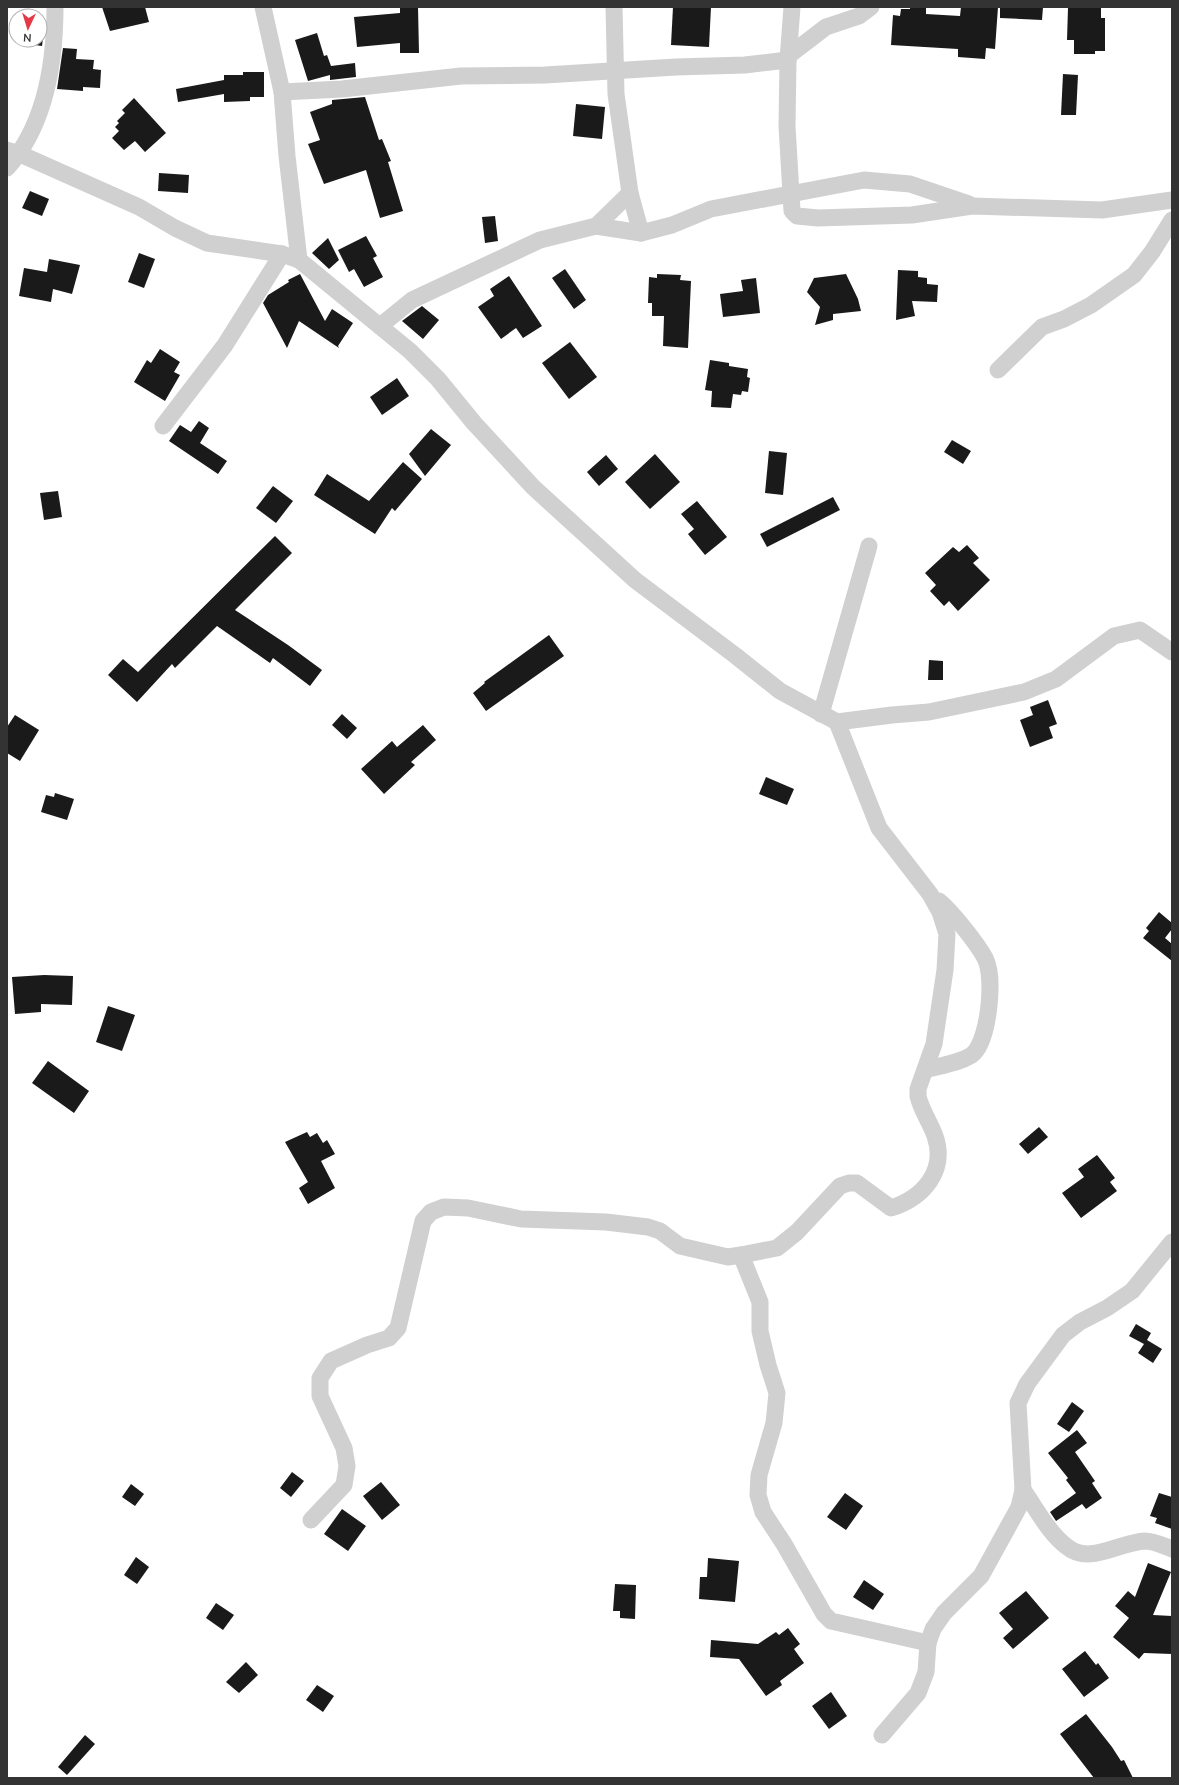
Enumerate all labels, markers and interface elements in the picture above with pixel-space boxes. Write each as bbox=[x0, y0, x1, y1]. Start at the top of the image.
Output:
north arrow bbox=[8, 8, 48, 48]
text: N bbox=[23, 31, 32, 45]

